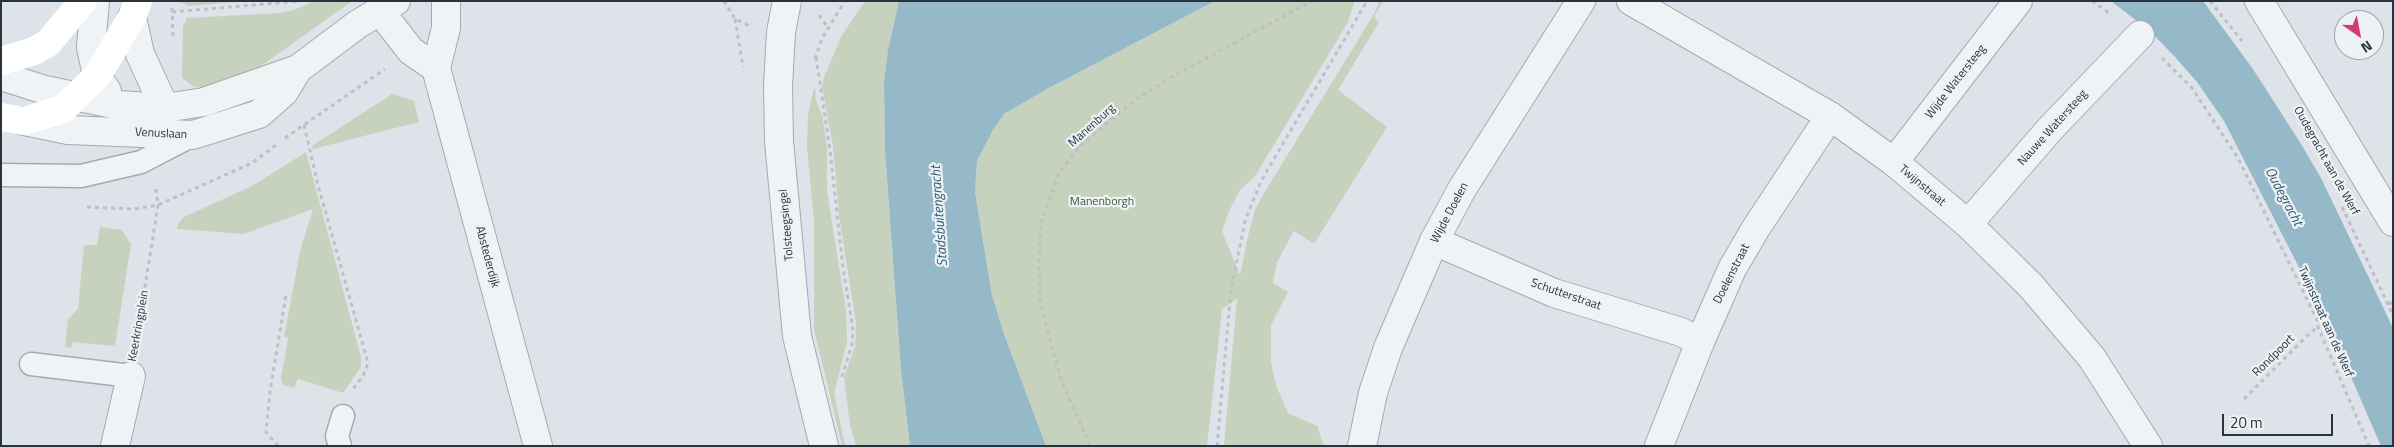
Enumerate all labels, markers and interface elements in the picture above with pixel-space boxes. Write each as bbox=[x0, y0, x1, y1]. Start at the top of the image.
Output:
north arrow bbox=[2334, 10, 2384, 60]
text: N bbox=[2357, 36, 2377, 59]
street label: Wijde Watersteeg bbox=[1923, 42, 1989, 122]
street label: Nauwe Watersteeg bbox=[2015, 87, 2091, 169]
street label: Manenburg bbox=[1066, 101, 1118, 151]
street label: Oudegracht aan de Werf bbox=[2290, 104, 2362, 218]
street label: Venuslaan bbox=[135, 125, 187, 143]
street label: Twijnstraat bbox=[1896, 162, 1948, 210]
water label: Stadsbuitengracht bbox=[928, 165, 952, 267]
water label: Oudegracht bbox=[2261, 165, 2305, 229]
street label: Wijde Doelen bbox=[1428, 180, 1472, 246]
street label: Tolsteegsingel bbox=[777, 188, 797, 262]
park label: Manenborgh bbox=[1070, 195, 1134, 209]
street label: Abstederdijk bbox=[472, 225, 502, 289]
street label: Doelenstraat bbox=[1711, 242, 1753, 306]
street label: Twijnstraat aan de Werf bbox=[2294, 264, 2356, 380]
street label: Schutterstraat bbox=[1529, 276, 1603, 314]
street label: Keerkringplein bbox=[126, 289, 152, 363]
street label: Rondpoort bbox=[2250, 332, 2298, 380]
scale bar bbox=[2224, 404, 2335, 436]
text: 20 m bbox=[2230, 411, 2263, 434]

